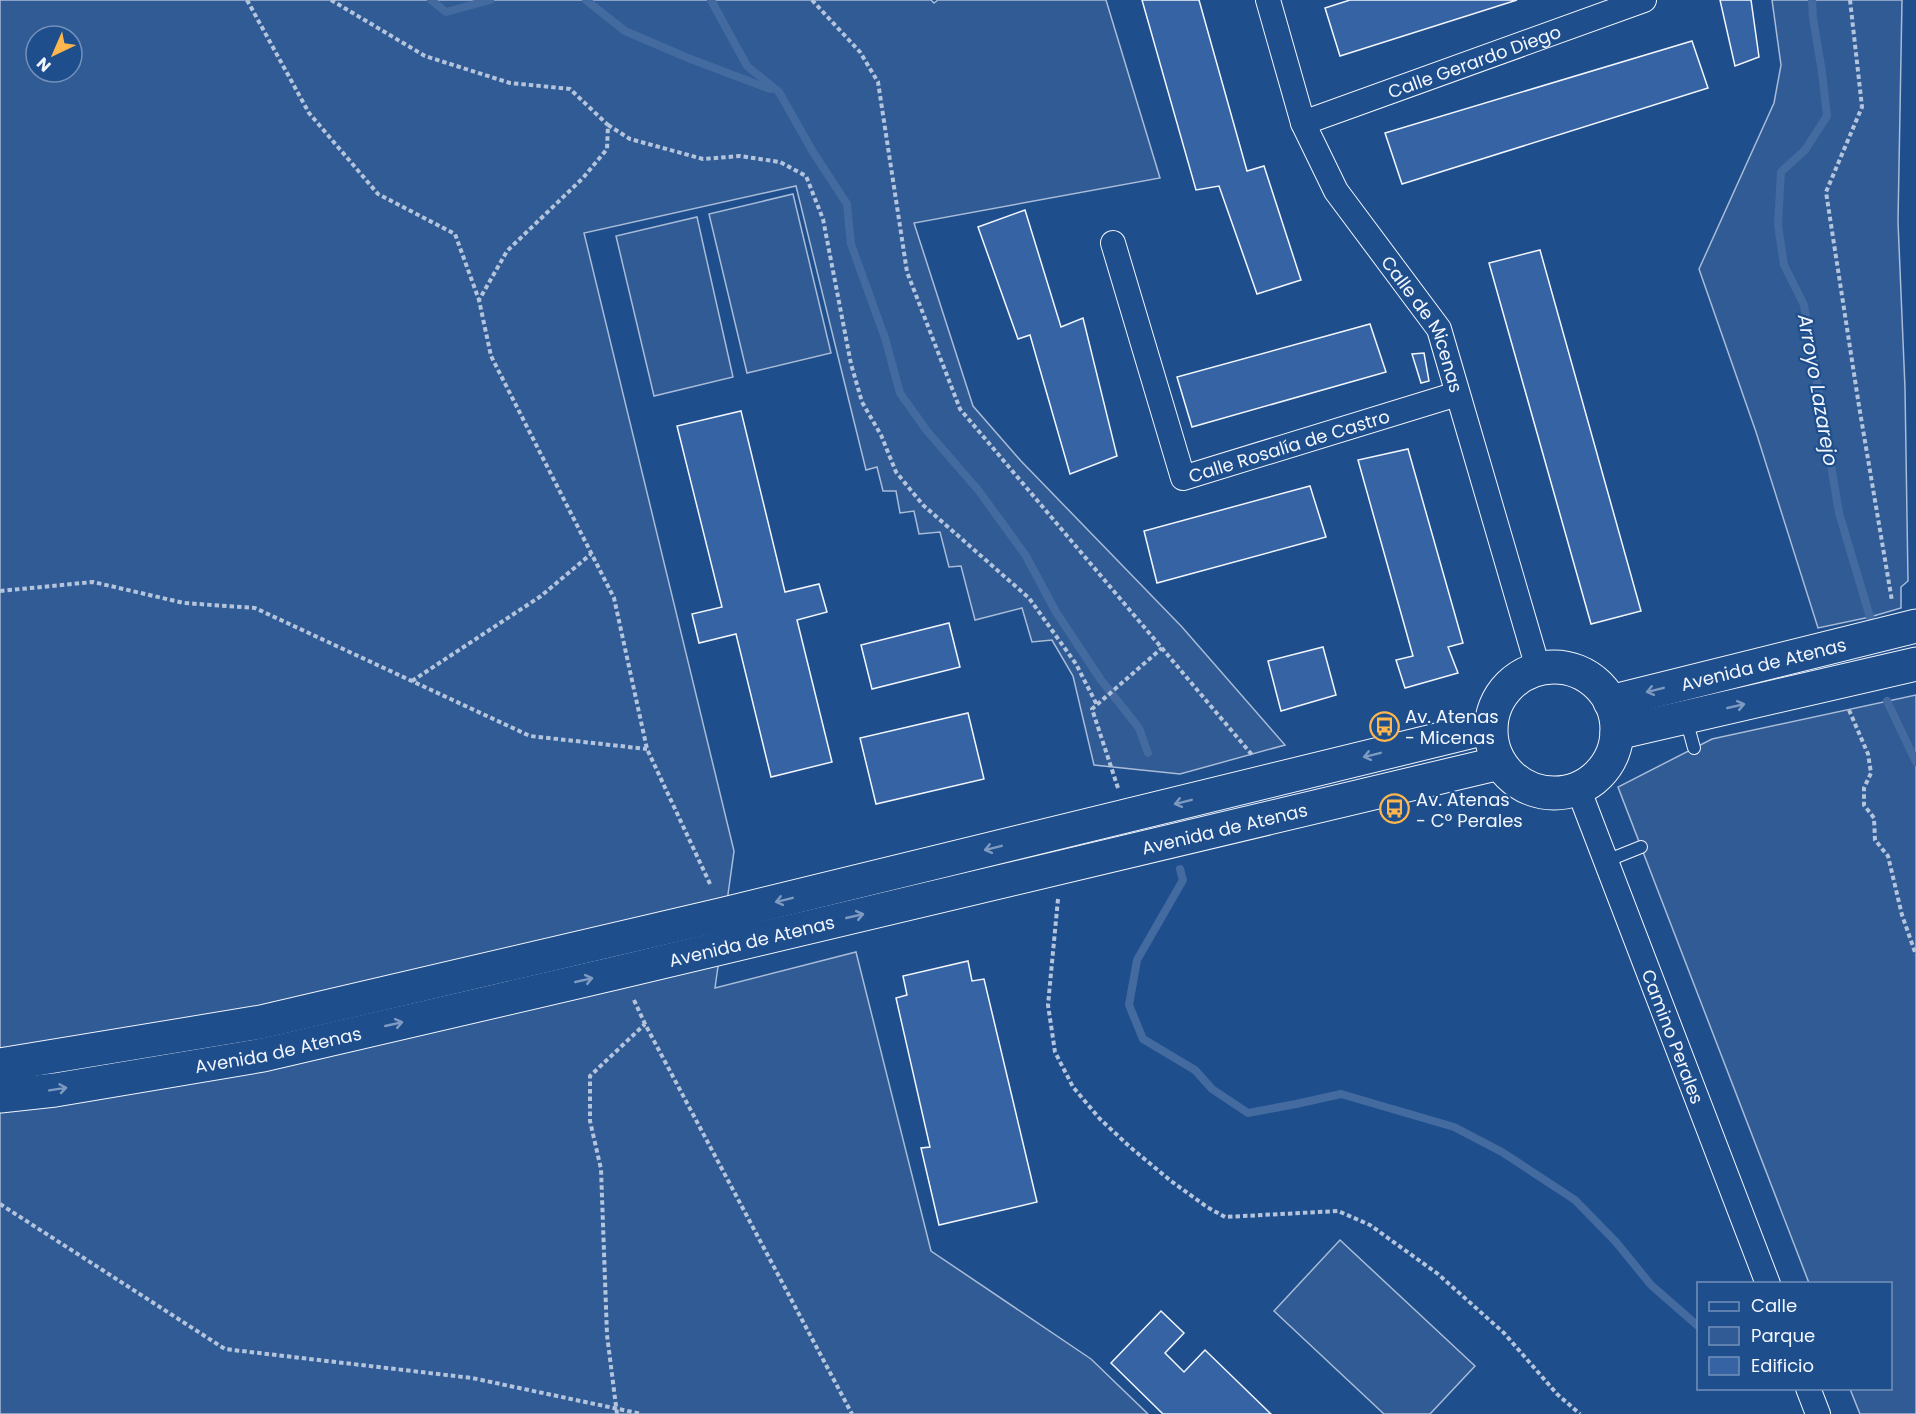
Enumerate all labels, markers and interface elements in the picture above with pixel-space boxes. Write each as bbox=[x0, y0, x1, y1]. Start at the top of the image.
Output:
street label: Calle Gerardo Diego bbox=[1384, 19, 1564, 104]
north arrow bbox=[24, 24, 84, 84]
text: N bbox=[32, 52, 56, 77]
street label: Calle de Micenas bbox=[1376, 250, 1469, 395]
water label: Arroyo Lazarejo bbox=[1791, 311, 1845, 468]
street label: Calle Rosalía de Castro bbox=[1185, 403, 1393, 488]
street label: Avenida de Atenas bbox=[1678, 631, 1849, 696]
one-way arrow bbox=[1646, 685, 1665, 697]
one-way arrow bbox=[1725, 700, 1745, 711]
place label: Av. Atenas - Micenas bbox=[1405, 704, 1499, 750]
bus stop icon: Av. Atenas - Micenas bbox=[1368, 710, 1400, 742]
one-way arrow bbox=[1363, 750, 1382, 762]
place label: Av. Atenas - Cº Perales bbox=[1416, 787, 1523, 833]
bus stop icon: Av. Atenas - Cº Perales bbox=[1379, 793, 1411, 825]
one-way arrow bbox=[1174, 796, 1193, 808]
street label: Avenida de Atenas bbox=[1139, 797, 1310, 860]
one-way arrow bbox=[984, 843, 1003, 855]
one-way arrow bbox=[774, 894, 793, 906]
street label: Avenida de Atenas bbox=[666, 909, 837, 973]
one-way arrow bbox=[845, 910, 864, 921]
street label: Camino Perales bbox=[1636, 965, 1710, 1107]
one-way arrow bbox=[574, 974, 593, 986]
one-way arrow bbox=[384, 1018, 403, 1030]
street label: Avenida de Atenas bbox=[193, 1020, 364, 1079]
one-way arrow bbox=[48, 1084, 67, 1095]
legend bbox=[1697, 1282, 1892, 1390]
text: Calle bbox=[1751, 1293, 1797, 1318]
text: Parque bbox=[1751, 1323, 1815, 1348]
text: Edificio bbox=[1751, 1353, 1814, 1378]

